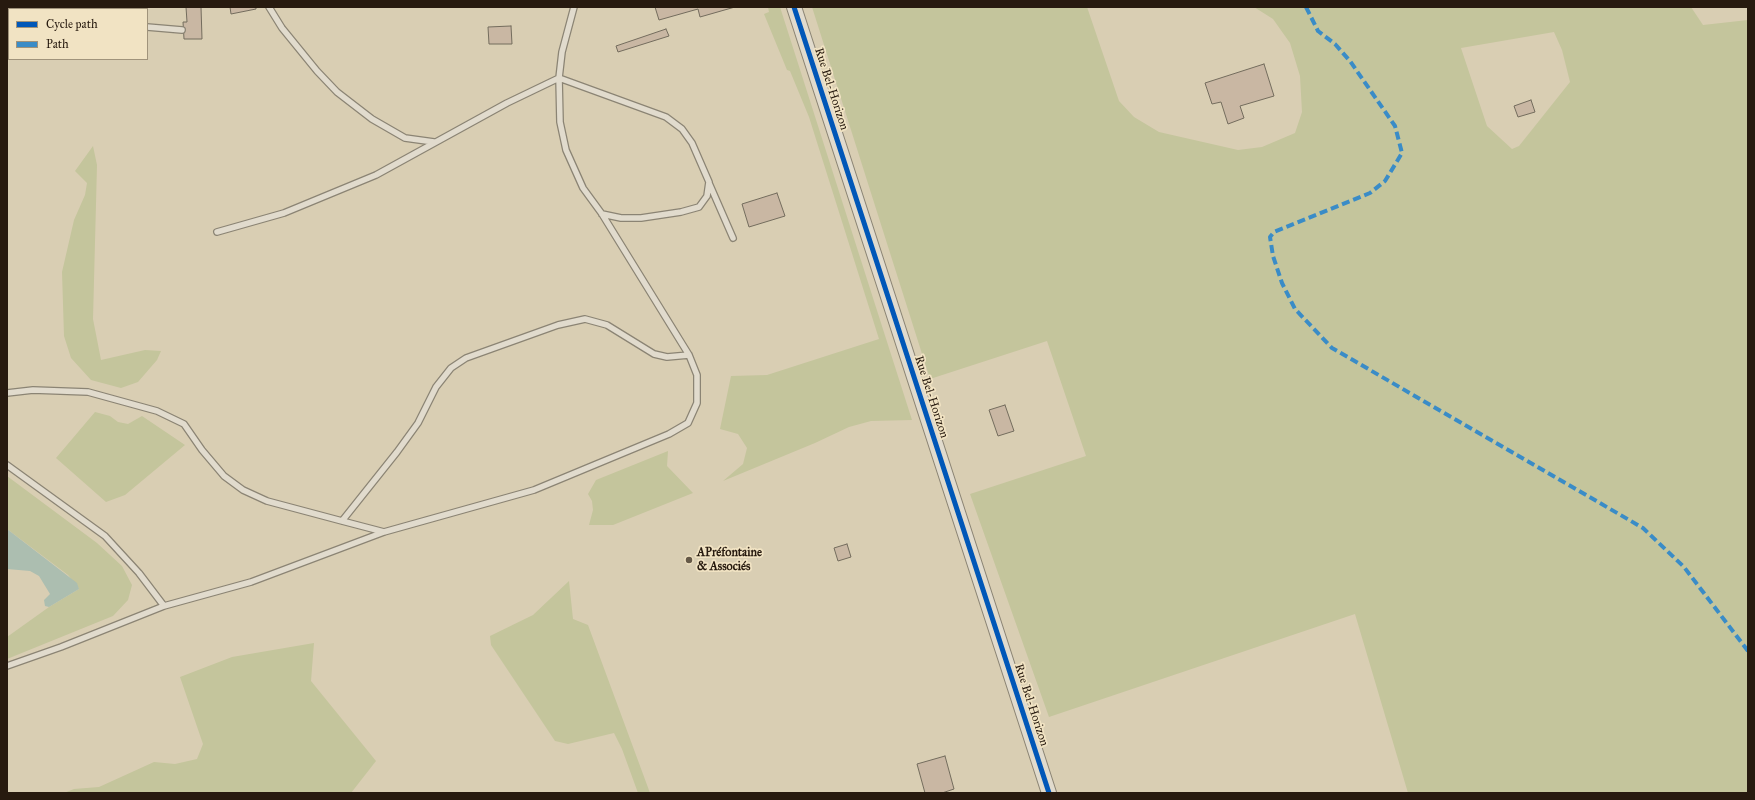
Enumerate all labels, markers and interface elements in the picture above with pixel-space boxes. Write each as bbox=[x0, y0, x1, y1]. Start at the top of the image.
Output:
legend bbox=[8, 8, 148, 60]
text: Cycle path bbox=[46, 17, 98, 31]
text: Path bbox=[46, 37, 69, 51]
street label: Rue Bel-Horizon bbox=[811, 46, 851, 132]
street label: Rue Bel-Horizon bbox=[911, 354, 951, 440]
place label: APréfontaine & Associés bbox=[697, 546, 762, 574]
marker: APréfontaine & Associés bbox=[684, 555, 694, 565]
street label: Rue Bel-Horizon bbox=[1011, 662, 1051, 748]

